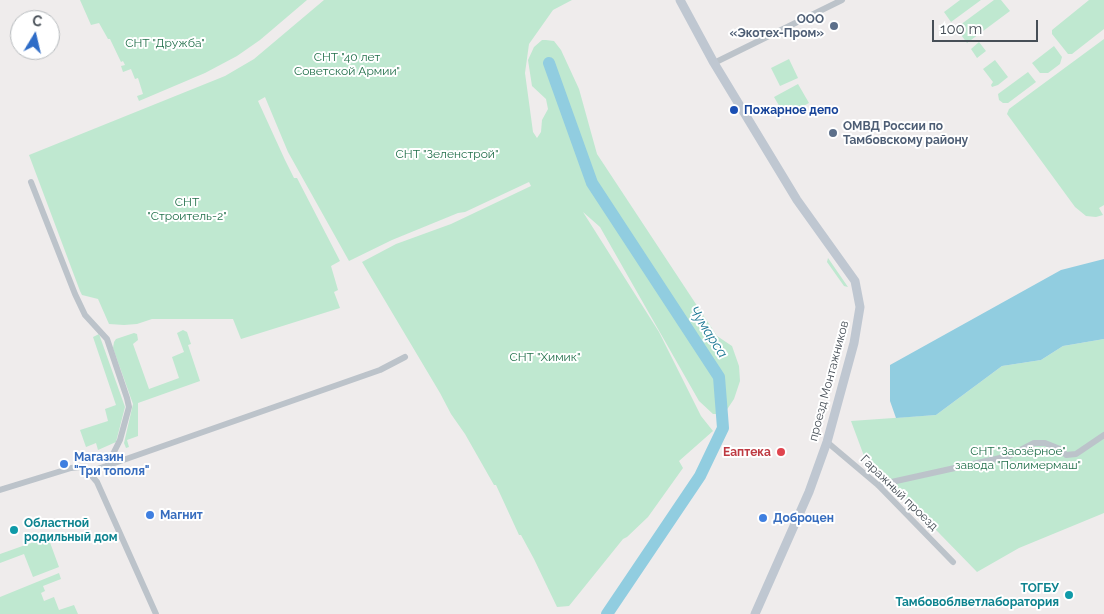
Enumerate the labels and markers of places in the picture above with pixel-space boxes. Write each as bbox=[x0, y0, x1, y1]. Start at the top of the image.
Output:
place label: ООО «Экотех-Пром» bbox=[729, 12, 824, 40]
marker: ООО «Экотех-Пром» bbox=[828, 20, 840, 32]
place label: Пожарное депо bbox=[744, 103, 838, 117]
marker: Пожарное депо bbox=[728, 104, 740, 116]
place label: ОМВД России по Тамбовскому району bbox=[843, 119, 968, 147]
marker: ОМВД России по Тамбовскому району bbox=[827, 127, 839, 139]
place label: Еаптека bbox=[723, 445, 771, 459]
marker: Еаптека bbox=[775, 446, 787, 458]
place label: Магазин "Три тополя" bbox=[74, 450, 150, 478]
marker: Магазин "Три тополя" bbox=[58, 458, 70, 470]
place label: Магнит bbox=[160, 508, 203, 522]
marker: Магнит bbox=[144, 509, 156, 521]
place label: Доброцен bbox=[773, 511, 834, 525]
marker: Доброцен bbox=[757, 512, 769, 524]
place label: Областной родильный дом bbox=[24, 516, 118, 544]
marker: Областной родильный дом bbox=[8, 524, 20, 536]
place label: ТОГБУ Тамбовоблветлаборатория bbox=[895, 581, 1059, 609]
marker: ТОГБУ Тамбовоблветлаборатория bbox=[1063, 589, 1075, 601]

